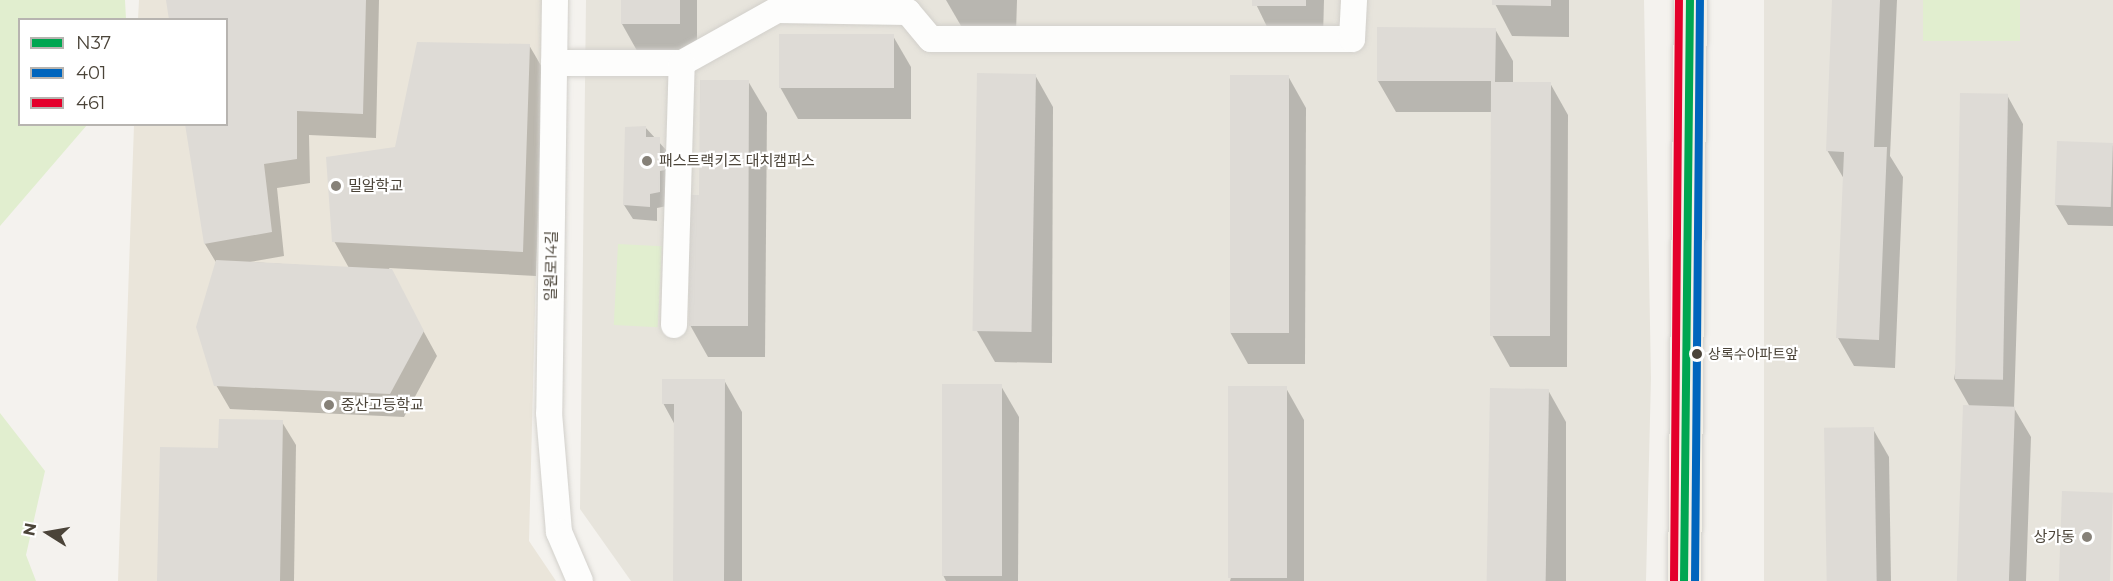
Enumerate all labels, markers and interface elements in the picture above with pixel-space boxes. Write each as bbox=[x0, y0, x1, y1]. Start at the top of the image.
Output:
legend bbox=[18, 18, 228, 126]
text: N37 bbox=[76, 32, 111, 54]
text: 401 bbox=[76, 62, 106, 84]
text: 461 bbox=[76, 92, 105, 114]
place label: 패스트랙키즈 대치캠퍼스 bbox=[659, 152, 815, 170]
marker: 패스트랙키즈 대치캠퍼스 bbox=[640, 154, 654, 168]
place label: 밀알학교 bbox=[348, 177, 403, 195]
marker: 밀알학교 bbox=[329, 179, 343, 193]
street label: 일원로14길 bbox=[541, 231, 561, 301]
place label: 상록수아파트앞 bbox=[1708, 346, 1798, 362]
marker: 상록수아파트앞 bbox=[1691, 348, 1703, 360]
place label: 중산고등학교 bbox=[341, 396, 424, 414]
marker: 중산고등학교 bbox=[322, 398, 336, 412]
north arrow bbox=[18, 503, 78, 563]
text: N bbox=[19, 521, 40, 538]
place label: 상가동 bbox=[2034, 528, 2075, 546]
marker: 상가동 bbox=[2080, 530, 2094, 544]

